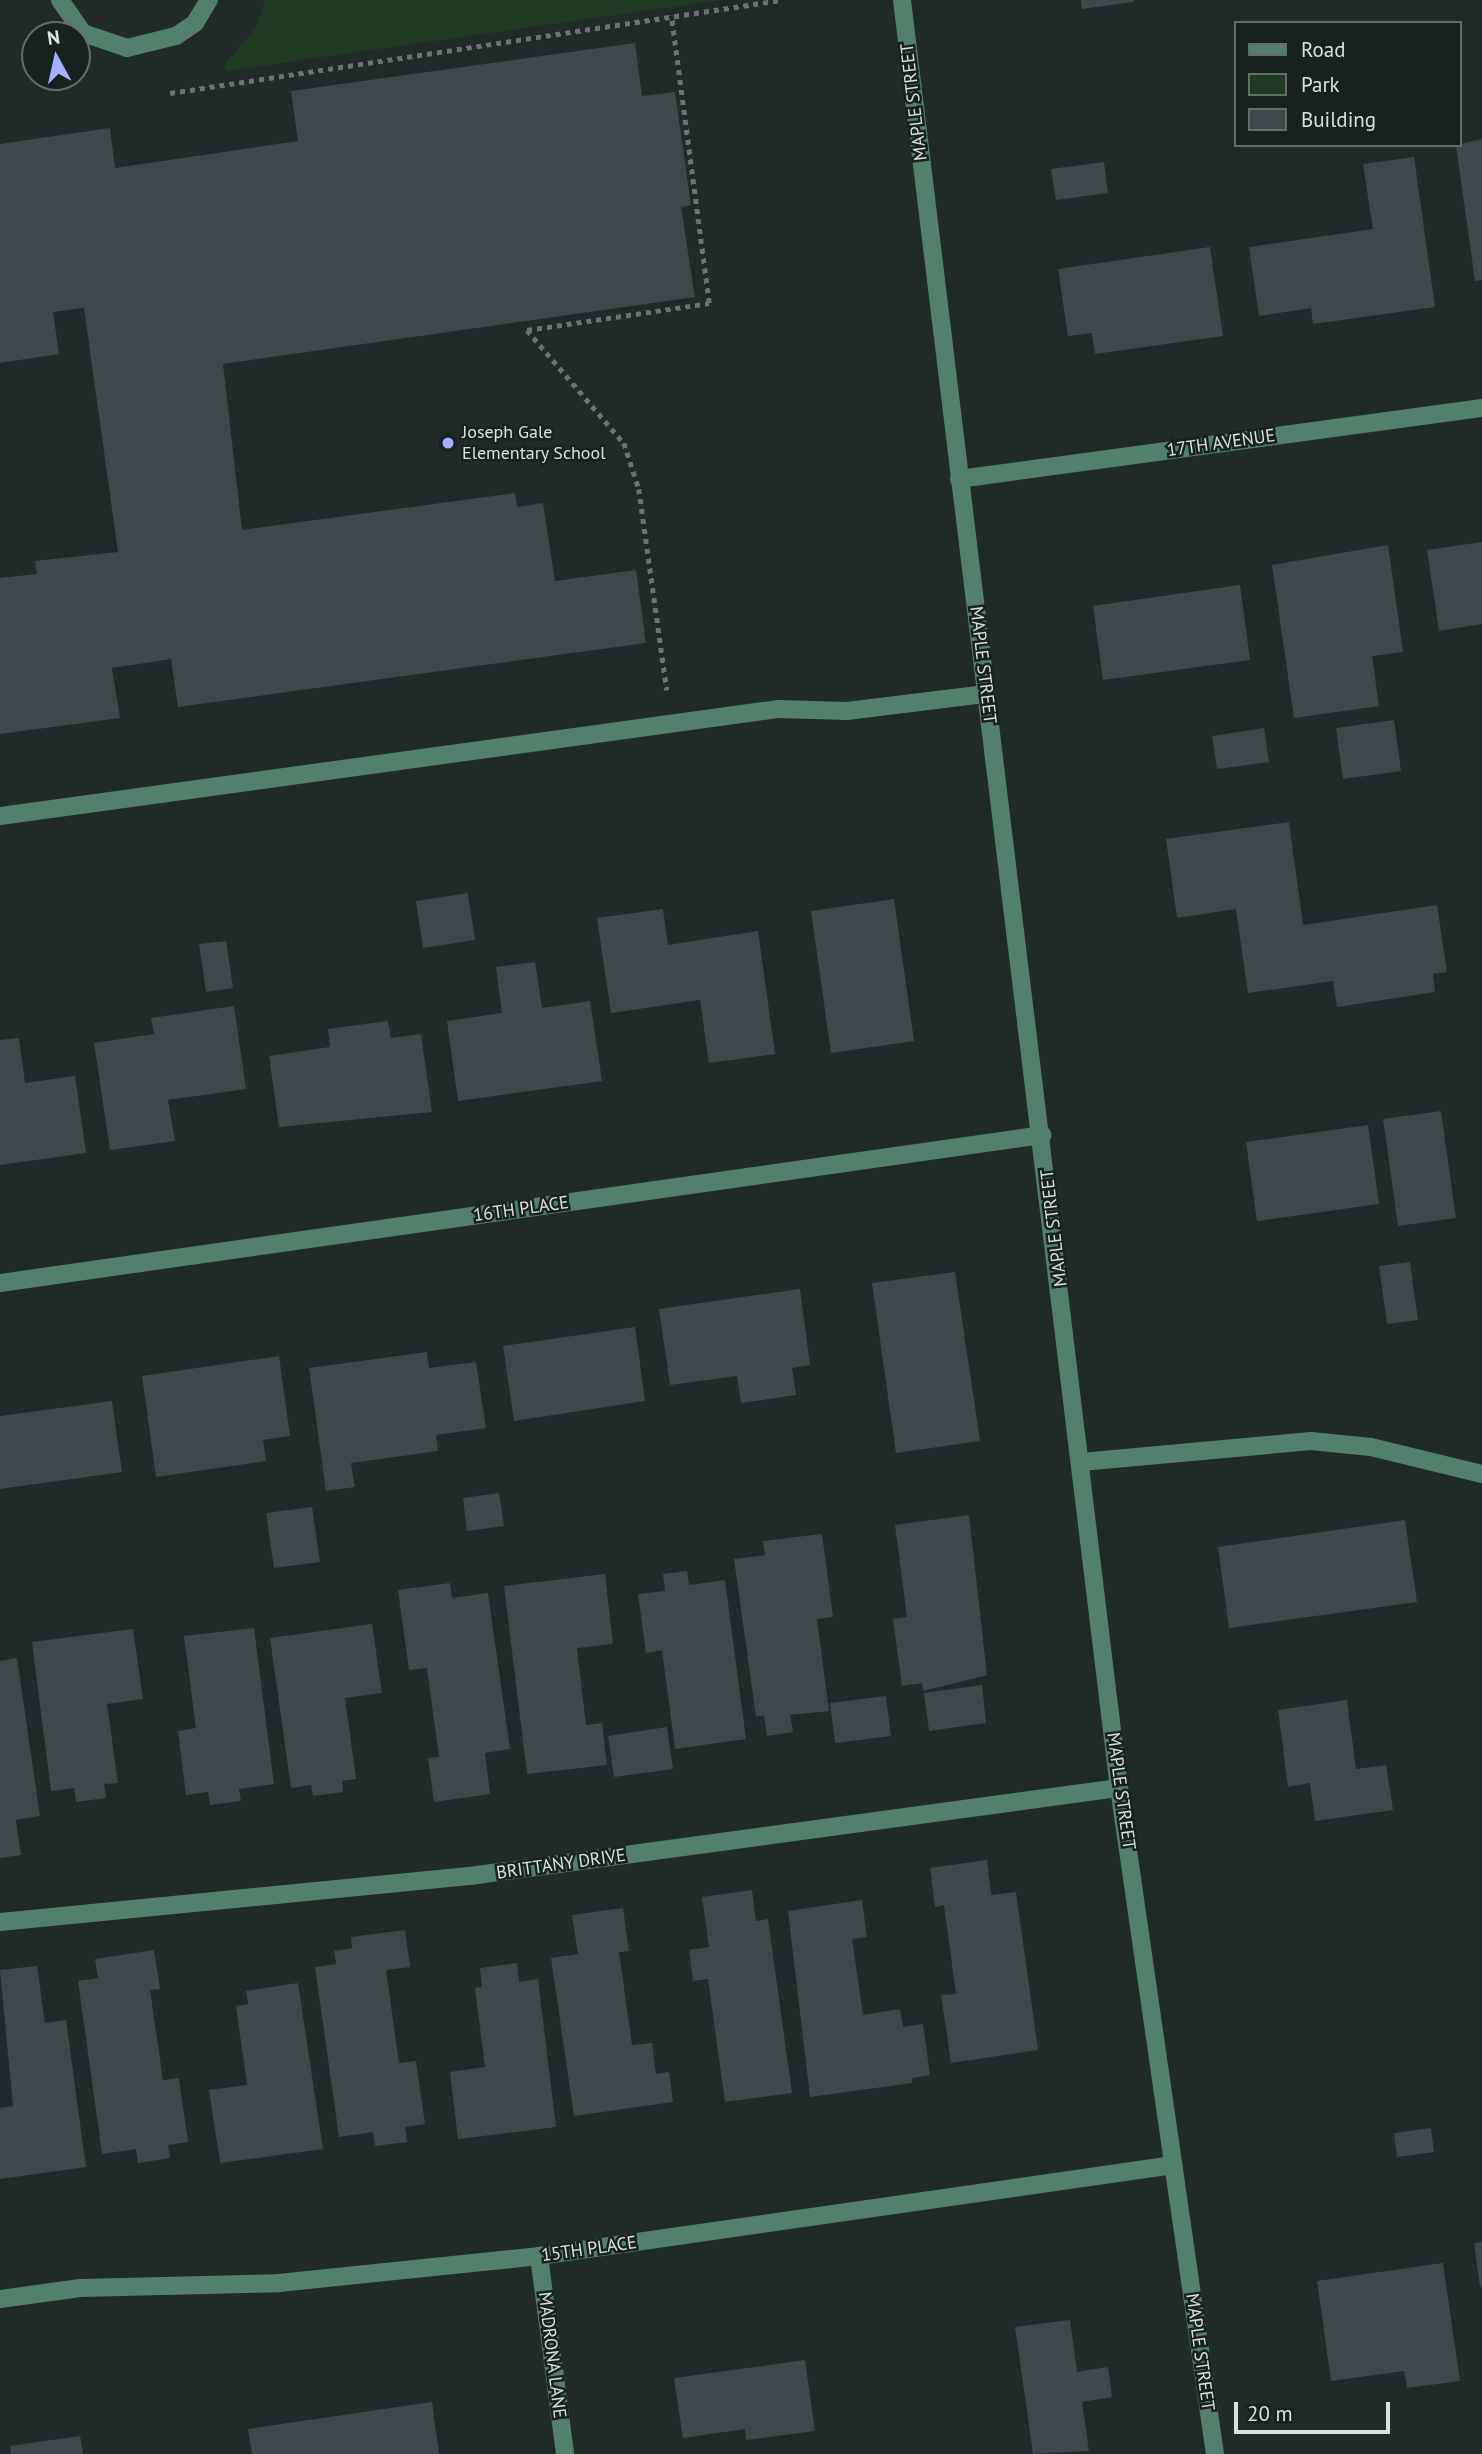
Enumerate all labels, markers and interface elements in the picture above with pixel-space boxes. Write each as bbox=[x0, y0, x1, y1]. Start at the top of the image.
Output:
north arrow bbox=[21, 21, 91, 91]
legend bbox=[1234, 21, 1461, 147]
text: N bbox=[45, 24, 61, 50]
text: Road bbox=[1301, 36, 1345, 63]
street label: MAPLE STREET bbox=[896, 42, 932, 162]
text: Park bbox=[1301, 71, 1340, 98]
text: Building bbox=[1301, 106, 1376, 133]
place label: Joseph Gale Elementary School bbox=[462, 422, 606, 464]
street label: 17TH AVENUE bbox=[1165, 425, 1277, 461]
marker: Joseph Gale Elementary School bbox=[440, 435, 456, 451]
street label: MAPLE STREET bbox=[965, 605, 1001, 725]
street label: MAPLE STREET bbox=[1036, 1168, 1072, 1288]
street label: 16TH PLACE bbox=[472, 1192, 570, 1226]
street label: MAPLE STREET bbox=[1102, 1731, 1140, 1851]
street label: BRITTANY DRIVE bbox=[495, 1844, 627, 1884]
street label: 15TH PLACE bbox=[540, 2232, 638, 2266]
street label: MADRONA LANE bbox=[533, 2290, 571, 2420]
street label: MAPLE STREET bbox=[1181, 2292, 1219, 2412]
scale bar bbox=[1237, 2388, 1393, 2432]
text: 20 m bbox=[1247, 2400, 1293, 2427]

